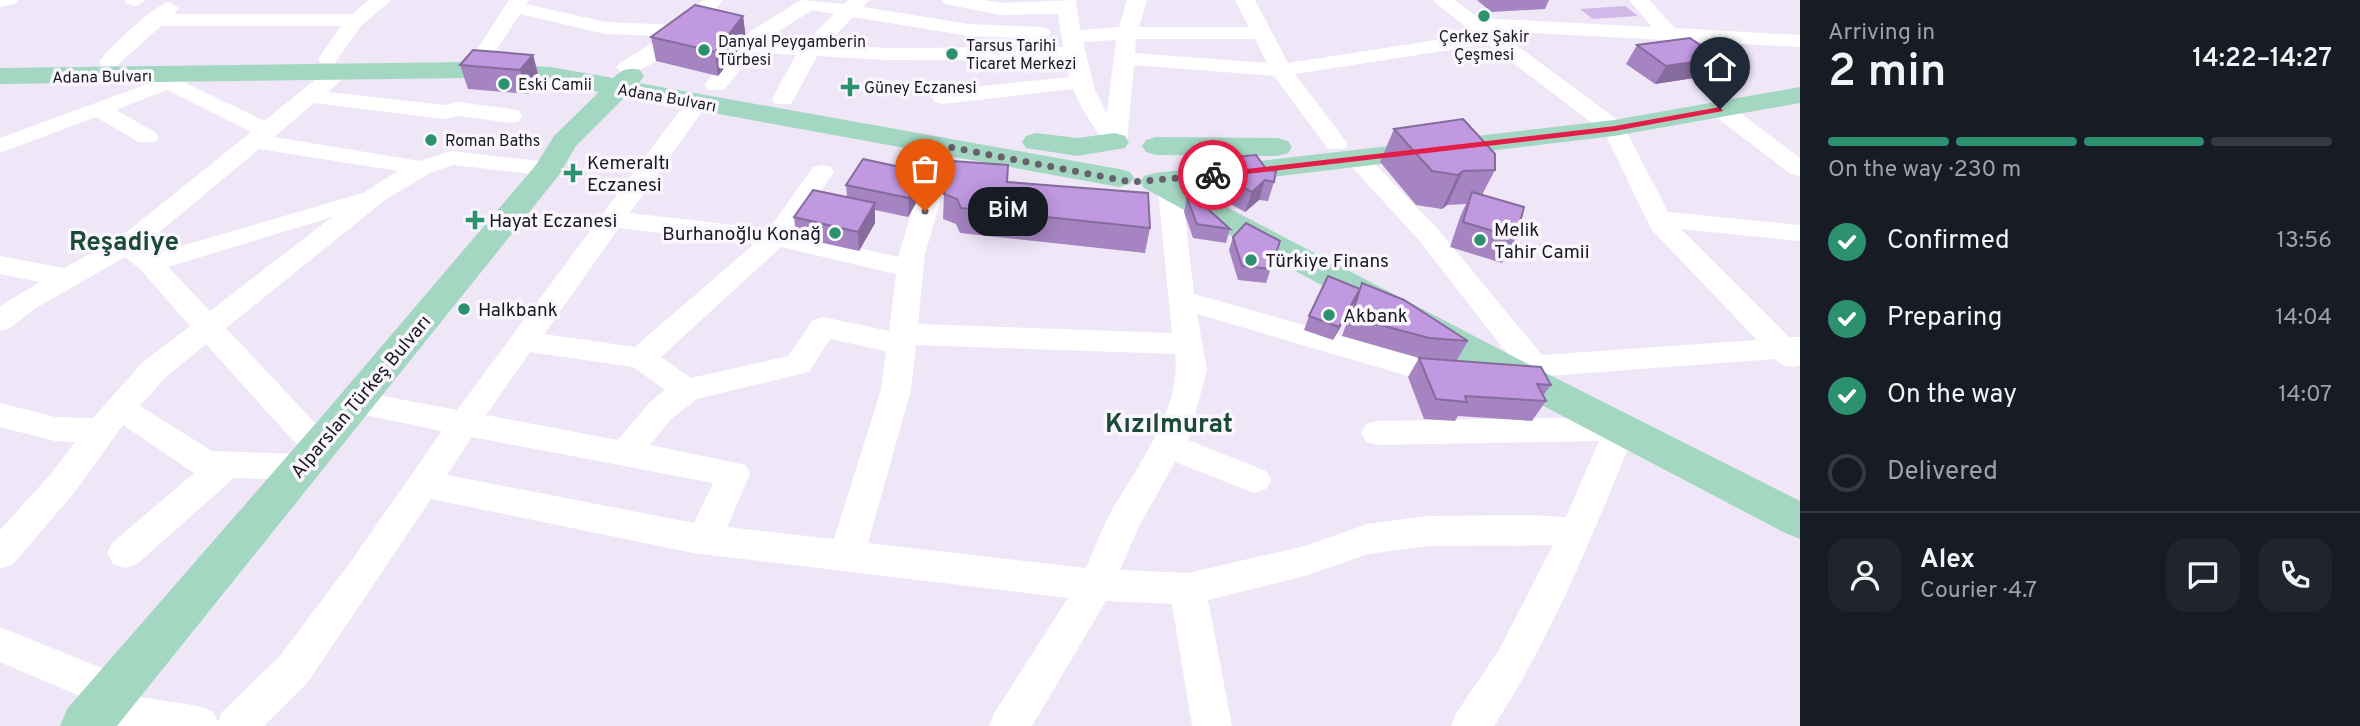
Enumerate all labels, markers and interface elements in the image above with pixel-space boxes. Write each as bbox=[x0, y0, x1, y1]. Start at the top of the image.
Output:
marker: Çerkez Şakir Çeşmesi bbox=[1476, 8, 1492, 24]
text: Arriving in bbox=[1828, 19, 1935, 48]
place label: Çerkez Şakir Çeşmesi bbox=[1439, 28, 1529, 66]
place label: Danyal Peygamberin Türbesi bbox=[718, 33, 866, 71]
place label: Tarsus Tarihi Ticaret Merkezi bbox=[966, 37, 1076, 75]
pin bbox=[1690, 37, 1750, 109]
marker: Danyal Peygamberin Türbesi bbox=[696, 42, 712, 58]
text: 14:22–14:27 bbox=[2192, 43, 2332, 76]
text: 2 min bbox=[1828, 44, 1947, 103]
marker: Tarsus Tarihi Ticaret Merkezi bbox=[944, 46, 960, 62]
icon: home bbox=[1701, 48, 1739, 86]
street label: Adana Bulvarı bbox=[52, 67, 152, 89]
marker: Eski Camii bbox=[496, 76, 512, 92]
place label: Eski Camii bbox=[518, 76, 592, 96]
marker: Güney Eczanesi bbox=[842, 79, 858, 95]
place label: Güney Eczanesi bbox=[864, 79, 977, 99]
street label: Adana Bulvarı bbox=[616, 80, 718, 117]
marker: Roman Baths bbox=[423, 132, 439, 148]
place label: Roman Baths bbox=[445, 132, 540, 152]
pin bbox=[895, 139, 955, 211]
courier bbox=[1178, 140, 1248, 210]
icon: bag bbox=[906, 150, 944, 188]
place label: Kemeraltı Eczanesi bbox=[587, 152, 670, 198]
icon: bike bbox=[1194, 156, 1232, 194]
text: On the way · 230 m bbox=[1828, 156, 2021, 185]
marker: Kemeraltı Eczanesi bbox=[565, 165, 581, 181]
callout: BİM bbox=[967, 186, 1048, 235]
text: BİM bbox=[988, 197, 1028, 226]
place label: Hayat Eczanesi bbox=[489, 210, 617, 234]
marker: Hayat Eczanesi bbox=[467, 212, 483, 228]
place label: Melik Tahir Camii bbox=[1494, 219, 1590, 265]
place label: Burhanoğlu Konağ bbox=[662, 223, 821, 247]
icon: check bbox=[1828, 223, 1866, 261]
marker: Burhanoğlu Konağ bbox=[827, 225, 843, 241]
text: Confirmed bbox=[1887, 225, 2010, 258]
district label: Reşadiye bbox=[69, 227, 179, 260]
text: 13:56 bbox=[2276, 227, 2332, 256]
marker: Melik Tahir Camii bbox=[1472, 232, 1488, 248]
place label: Türkiye Finans bbox=[1265, 250, 1389, 274]
marker: Türkiye Finans bbox=[1243, 252, 1259, 268]
place label: Halkbank bbox=[478, 299, 558, 323]
icon: check bbox=[1828, 300, 1866, 338]
marker: Halkbank bbox=[456, 301, 472, 317]
text: Preparing bbox=[1887, 302, 2002, 335]
text: 14:04 bbox=[2275, 304, 2332, 333]
place label: Akbank bbox=[1343, 305, 1408, 329]
marker: Akbank bbox=[1321, 307, 1337, 323]
street label: Alparslan Türkeş Bulvarı bbox=[286, 311, 437, 484]
icon: check bbox=[1828, 377, 1866, 415]
text: On the way bbox=[1887, 379, 2017, 412]
text: 14:07 bbox=[2278, 381, 2332, 410]
district label: Kızılmurat bbox=[1105, 409, 1233, 442]
text: Delivered bbox=[1887, 456, 1998, 489]
button: person bbox=[1828, 538, 1902, 612]
button: chat bbox=[2166, 538, 2240, 612]
button: phone bbox=[2258, 538, 2332, 612]
text: Alex bbox=[1920, 544, 1975, 577]
text: Courier · 4.7 bbox=[1920, 577, 2037, 606]

